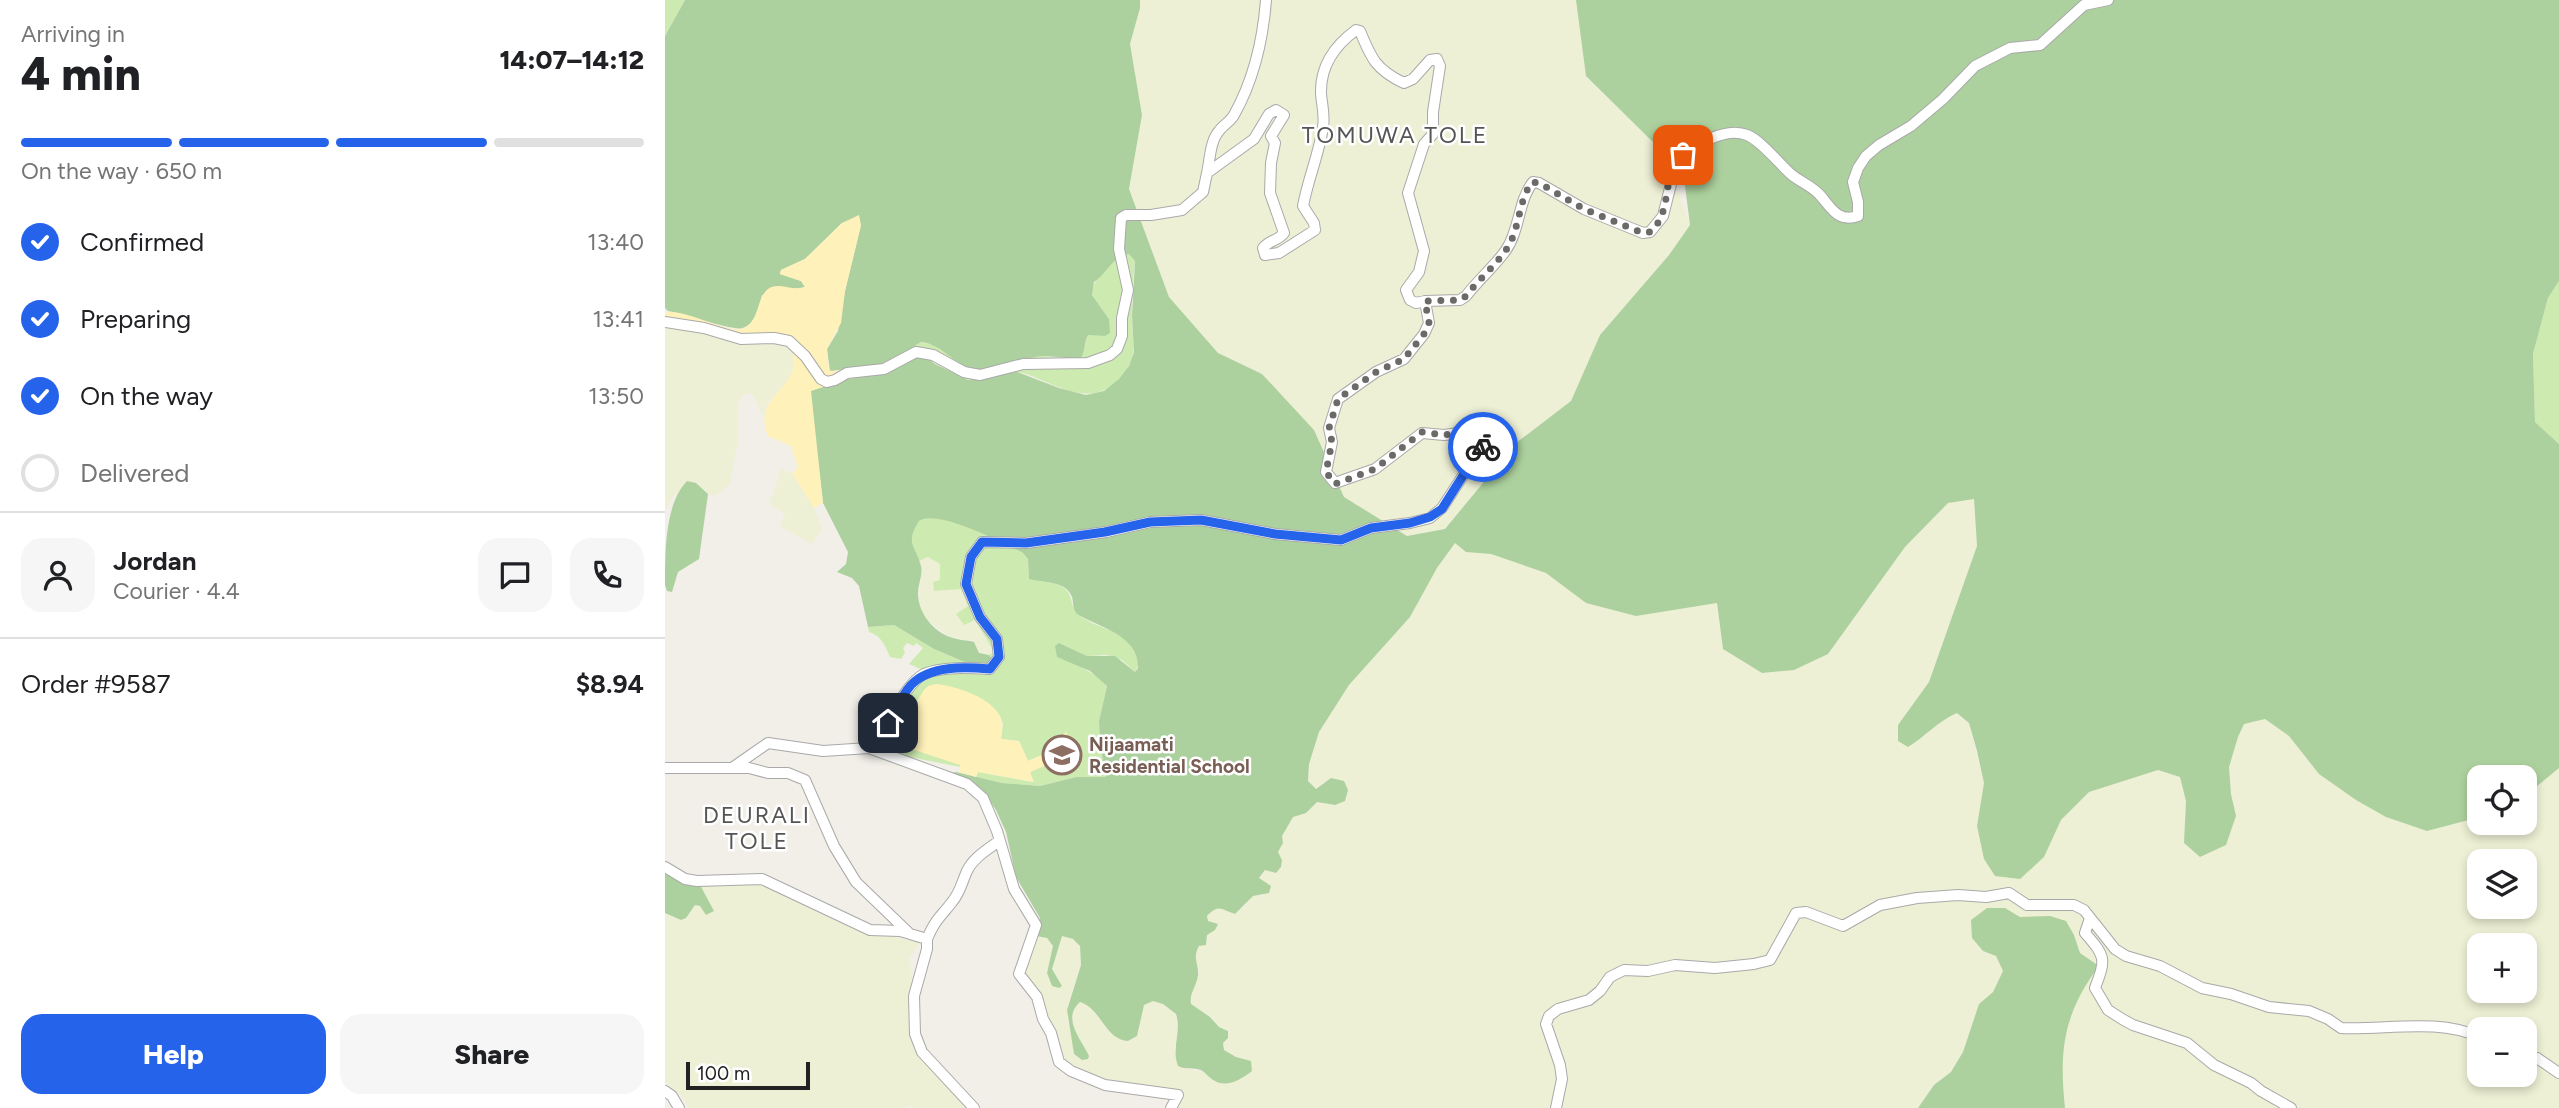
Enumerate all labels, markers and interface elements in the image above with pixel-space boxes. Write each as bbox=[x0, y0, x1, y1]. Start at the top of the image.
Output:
text: Arriving in bbox=[21, 20, 125, 48]
text: 14:07–14:12 bbox=[499, 44, 644, 76]
text: 4 min bbox=[21, 46, 141, 102]
district label: TOMUWA TOLE bbox=[1302, 121, 1488, 149]
pin bbox=[1653, 125, 1713, 185]
icon: bag bbox=[1664, 136, 1702, 174]
text: On the way · 650 m bbox=[21, 157, 222, 185]
icon: check bbox=[21, 223, 59, 261]
text: Confirmed bbox=[80, 226, 204, 258]
text: 13:40 bbox=[587, 228, 644, 256]
icon: check bbox=[21, 300, 59, 338]
text: Preparing bbox=[80, 303, 191, 335]
text: 13:41 bbox=[592, 305, 644, 333]
icon: check bbox=[21, 377, 59, 415]
text: On the way bbox=[80, 380, 213, 412]
text: 13:50 bbox=[588, 382, 644, 410]
courier bbox=[1448, 412, 1518, 482]
icon: bike bbox=[1464, 428, 1502, 466]
text: Delivered bbox=[80, 457, 189, 489]
button: person bbox=[21, 538, 95, 612]
button: chat bbox=[478, 538, 552, 612]
button: phone bbox=[570, 538, 644, 612]
text: Jordan bbox=[113, 545, 196, 577]
text: Courier · 4.4 bbox=[113, 577, 240, 605]
text: Order #9587 bbox=[21, 668, 171, 700]
text: $8.94 bbox=[576, 668, 644, 700]
pin bbox=[858, 693, 918, 753]
icon: home bbox=[869, 704, 907, 742]
place label: Nijaamati Residential School bbox=[1089, 733, 1250, 778]
school or university icon: Nijaamati Residential School bbox=[1041, 734, 1083, 776]
map controls bbox=[2467, 765, 2537, 1087]
button: locate bbox=[2467, 765, 2537, 835]
district label: DEURALI TOLE bbox=[703, 801, 811, 855]
button: layers bbox=[2467, 849, 2537, 919]
button: + bbox=[2467, 933, 2537, 1003]
button: Help bbox=[21, 1014, 326, 1094]
button: Share bbox=[340, 1014, 644, 1094]
button: − bbox=[2467, 1017, 2537, 1087]
scale bar bbox=[686, 1059, 810, 1091]
text: 100 m bbox=[697, 1062, 750, 1085]

